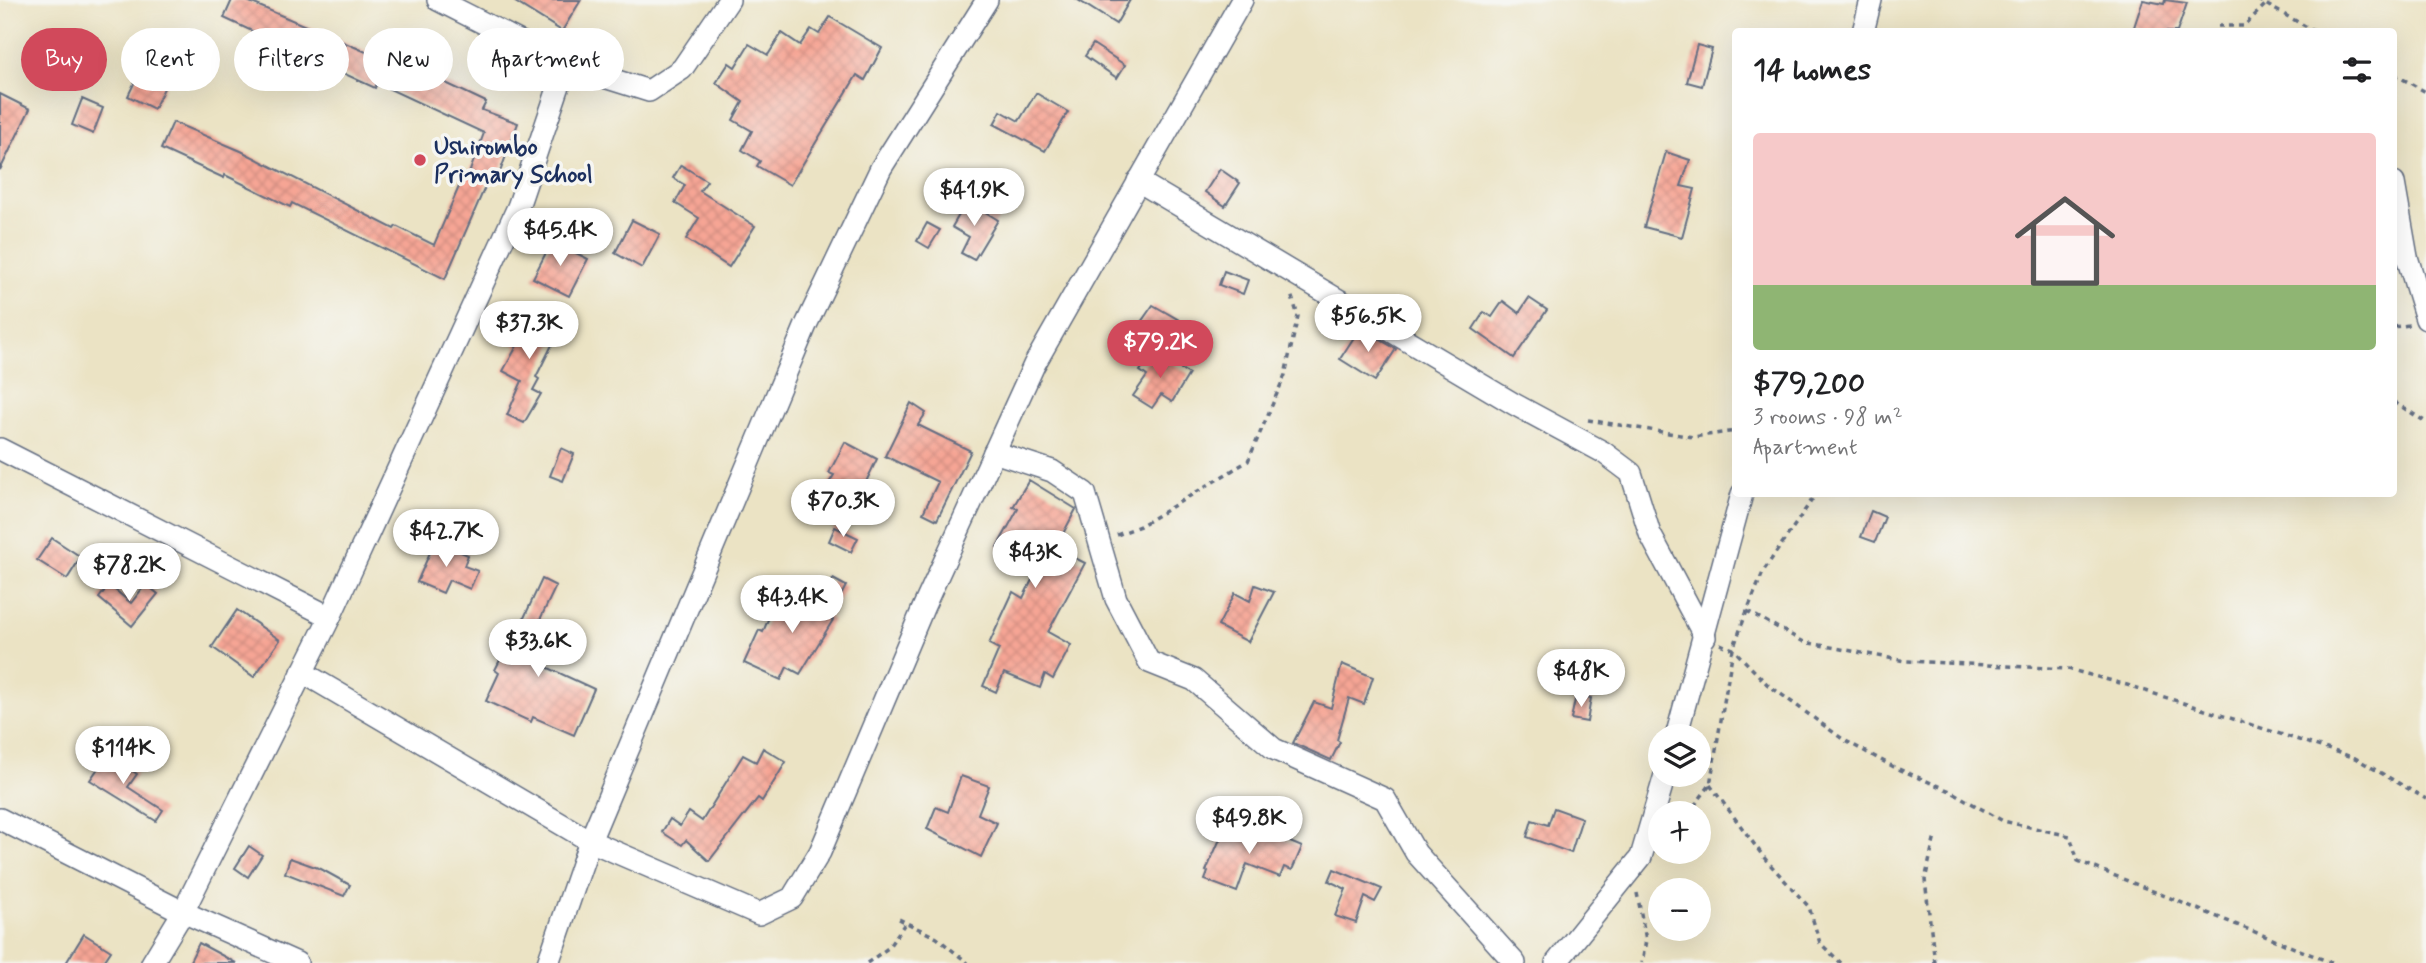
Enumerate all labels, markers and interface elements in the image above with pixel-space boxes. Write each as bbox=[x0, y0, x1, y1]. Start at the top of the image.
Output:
chip: Buy bbox=[21, 28, 107, 91]
chip: Rent bbox=[121, 28, 220, 91]
chip: Filters bbox=[234, 28, 349, 91]
chip: New bbox=[363, 28, 453, 91]
chip: Apartment bbox=[467, 28, 624, 91]
text: 14 homes bbox=[1753, 51, 1871, 90]
icon: filters bbox=[2338, 51, 2376, 89]
place label: Ushirombo Primary School bbox=[434, 132, 593, 191]
marker: Ushirombo Primary School bbox=[412, 152, 428, 168]
pin: $41.9K bbox=[917, 168, 1031, 228]
text: $41.9K bbox=[939, 176, 1009, 206]
icon: home bbox=[2002, 178, 2128, 304]
pin: $45.4K bbox=[503, 208, 617, 268]
text: $45.4K bbox=[523, 216, 597, 246]
pin: $56.5K bbox=[1311, 294, 1425, 354]
pin: $37.3K bbox=[472, 302, 586, 361]
text: $56.5K bbox=[1331, 302, 1405, 332]
text: $37.3K bbox=[496, 309, 562, 339]
pin: $79.2K bbox=[1103, 320, 1217, 380]
text: $79.2K bbox=[1123, 328, 1197, 358]
text: $79,200 bbox=[1753, 364, 1865, 403]
text: 3 rooms · 98 m² bbox=[1753, 403, 1903, 433]
text: Apartment bbox=[1753, 433, 1858, 463]
pin: $70.3K bbox=[786, 480, 900, 539]
text: $70.3K bbox=[807, 487, 879, 517]
pin: $42.7K bbox=[389, 510, 503, 569]
text: $42.7K bbox=[409, 517, 483, 547]
pin: $43K bbox=[994, 530, 1076, 590]
text: $43K bbox=[1009, 538, 1061, 568]
pin: $78.2K bbox=[72, 544, 186, 603]
text: $78.2K bbox=[93, 551, 165, 581]
pin: $43.4K bbox=[735, 576, 849, 635]
text: $43.4K bbox=[756, 583, 828, 613]
pin: $33.6K bbox=[481, 620, 595, 679]
text: $33.6K bbox=[505, 627, 571, 657]
pin: $48K bbox=[1540, 650, 1622, 709]
text: $48K bbox=[1553, 657, 1609, 687]
map controls bbox=[1648, 724, 1711, 941]
button: layers bbox=[1648, 724, 1711, 787]
pin: $114K bbox=[74, 726, 172, 786]
text: $114K bbox=[91, 734, 155, 764]
pin: $49.8K bbox=[1192, 796, 1306, 856]
button: + bbox=[1648, 801, 1711, 864]
text: $49.8K bbox=[1212, 804, 1286, 834]
button: − bbox=[1648, 878, 1711, 941]

